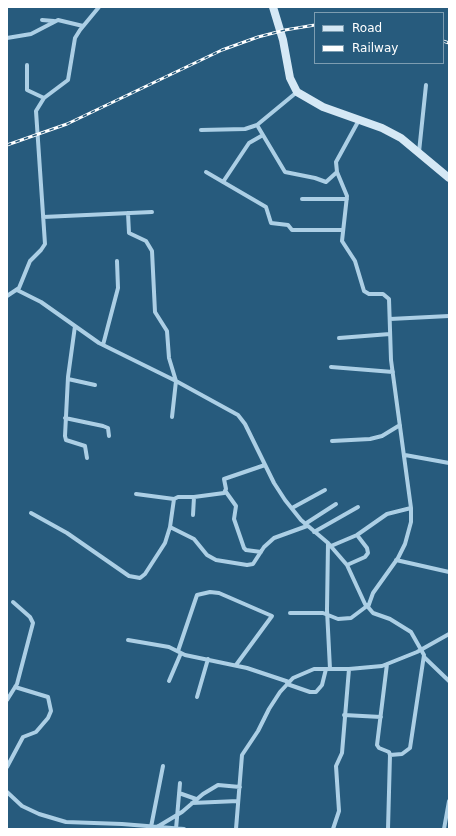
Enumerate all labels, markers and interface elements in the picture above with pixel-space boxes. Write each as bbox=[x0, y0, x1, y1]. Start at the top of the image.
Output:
legend bbox=[314, 12, 444, 64]
text: Road bbox=[352, 21, 382, 35]
text: Railway bbox=[352, 41, 398, 55]

